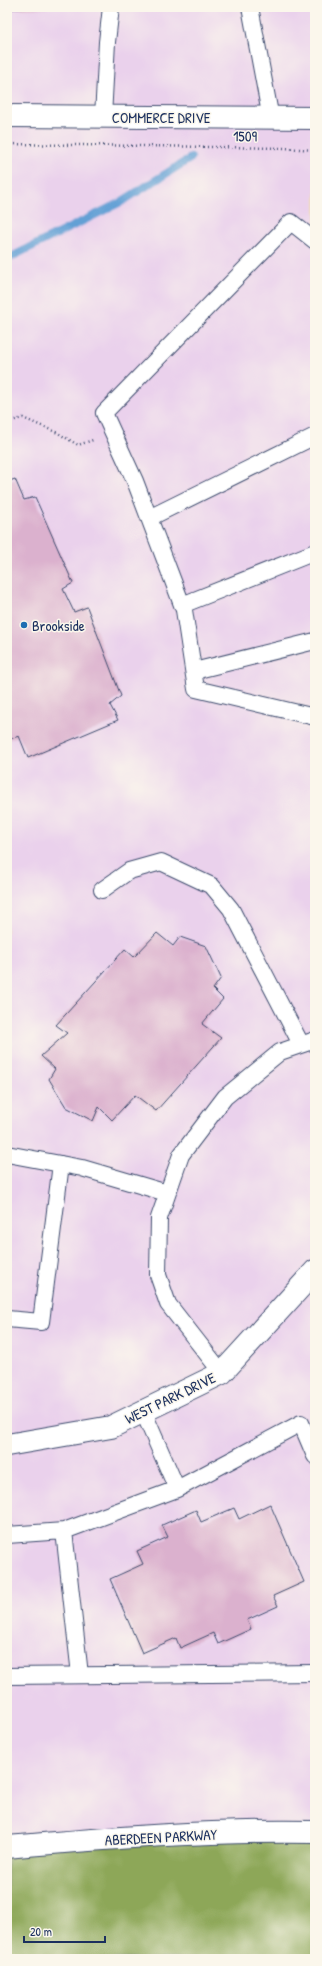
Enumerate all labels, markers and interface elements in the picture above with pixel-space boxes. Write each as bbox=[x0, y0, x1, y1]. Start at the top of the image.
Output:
street label: COMMERCE DRIVE bbox=[112, 107, 211, 128]
street label: 1509 bbox=[233, 125, 258, 147]
place label: Brookside bbox=[32, 615, 85, 636]
marker: Brookside bbox=[19, 620, 29, 630]
street label: WEST PARK DRIVE bbox=[121, 1367, 219, 1429]
street label: ABERDEEN PARKWAY bbox=[104, 1824, 218, 1850]
scale bar bbox=[24, 1918, 105, 1944]
text: 20 m bbox=[30, 1923, 52, 1940]

